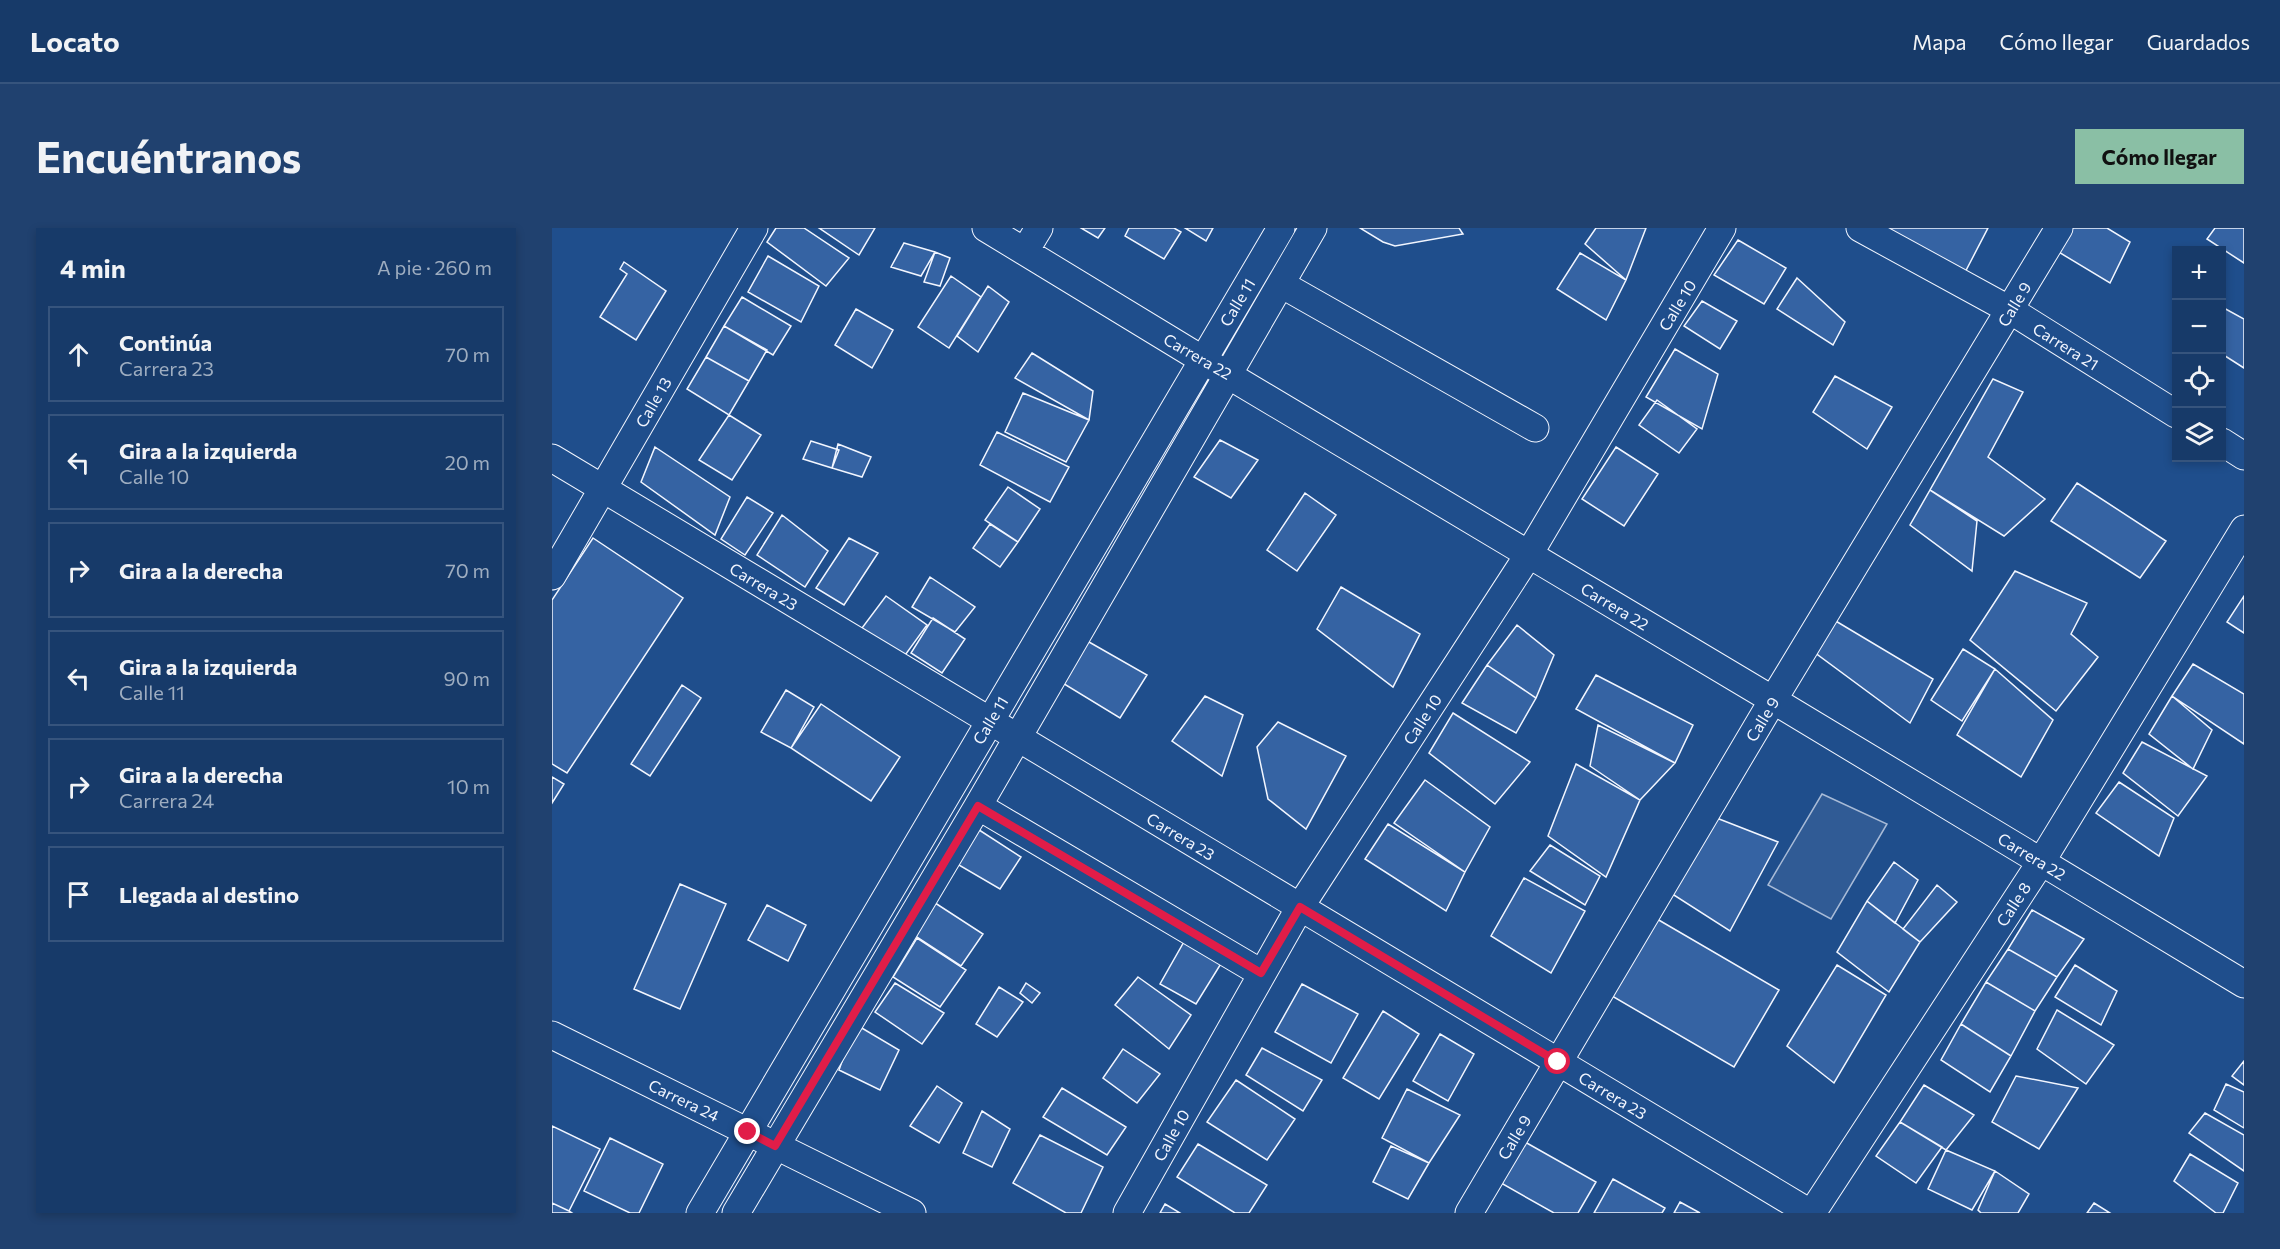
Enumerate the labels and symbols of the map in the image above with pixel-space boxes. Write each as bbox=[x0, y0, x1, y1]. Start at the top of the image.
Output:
street label: Calle 11 bbox=[1215, 275, 1259, 329]
street label: Calle 10 bbox=[1654, 276, 1700, 334]
street label: Calle 9 bbox=[1993, 278, 2035, 330]
street label: Carrera 21 bbox=[2030, 318, 2102, 374]
street label: Carrera 22 bbox=[1160, 329, 1236, 383]
street label: Calle 13 bbox=[631, 373, 675, 431]
street label: Carrera 23 bbox=[727, 558, 801, 614]
street label: Carrera 22 bbox=[1578, 578, 1652, 634]
street label: Calle 10 bbox=[1399, 690, 1445, 748]
street label: Calle 11 bbox=[968, 693, 1012, 747]
street label: Calle 9 bbox=[1741, 693, 1783, 745]
street label: Carrera 23 bbox=[1144, 808, 1218, 864]
street label: Carrera 22 bbox=[1995, 828, 2069, 884]
street label: Calle 8 bbox=[1992, 878, 2034, 930]
route start bbox=[1544, 1048, 1570, 1074]
street label: Carrera 23 bbox=[1576, 1067, 1650, 1123]
street label: Carrera 24 bbox=[646, 1075, 723, 1125]
street label: Calle 10 bbox=[1149, 1106, 1193, 1164]
street label: Calle 9 bbox=[1493, 1111, 1535, 1163]
route end bbox=[734, 1118, 760, 1144]

